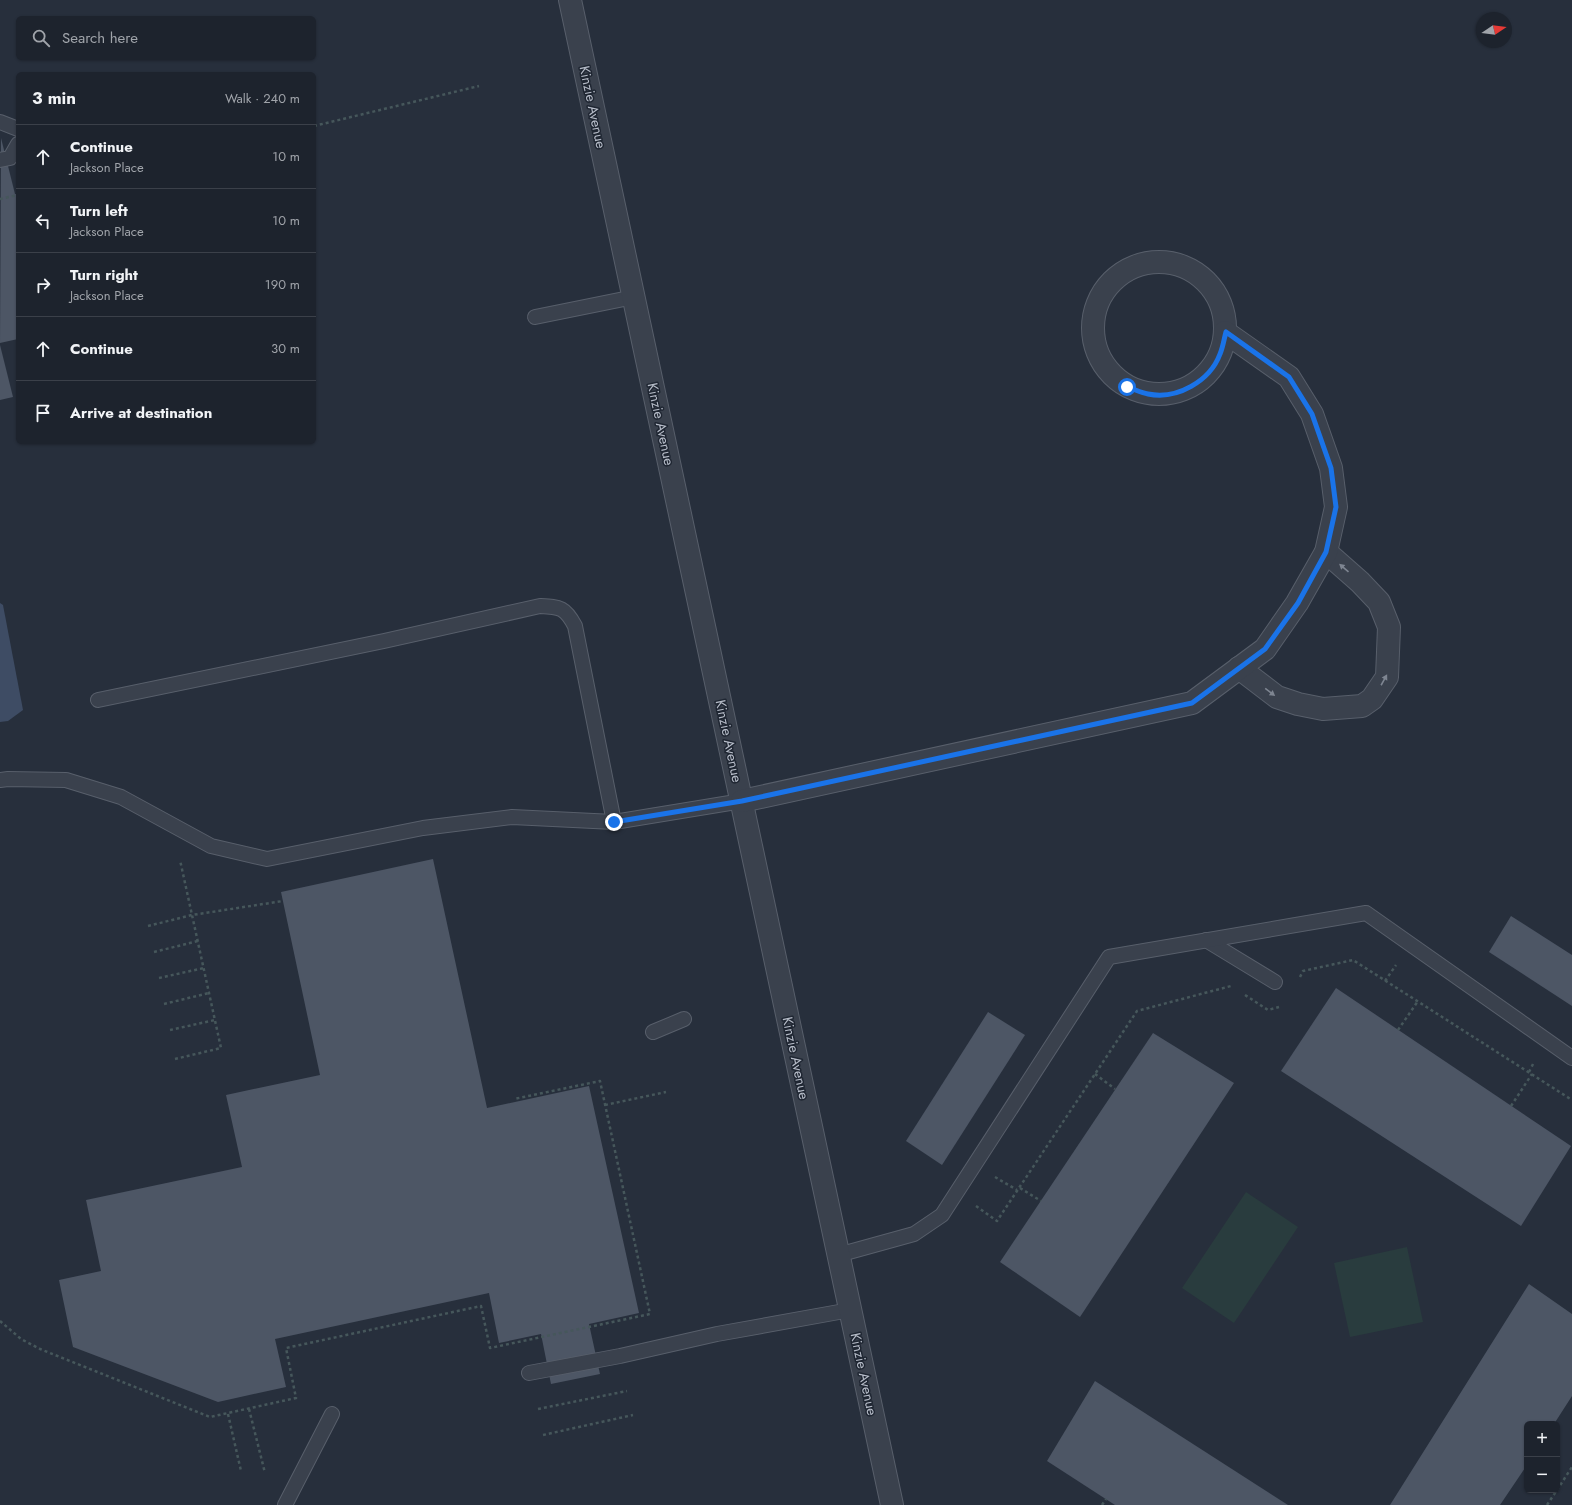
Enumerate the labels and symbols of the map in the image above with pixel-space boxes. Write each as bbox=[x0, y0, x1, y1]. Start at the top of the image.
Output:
north arrow bbox=[1476, 12, 1512, 48]
street label: Kinzie Avenue bbox=[574, 64, 612, 150]
route start bbox=[1118, 378, 1136, 396]
street label: Kinzie Avenue bbox=[642, 381, 680, 467]
one-way arrow bbox=[1339, 563, 1349, 572]
one-way arrow bbox=[1381, 674, 1387, 686]
one-way arrow bbox=[1265, 687, 1276, 696]
street label: Kinzie Avenue bbox=[710, 698, 748, 784]
route end bbox=[605, 813, 623, 831]
street label: Kinzie Avenue bbox=[777, 1015, 815, 1101]
street label: Kinzie Avenue bbox=[845, 1331, 883, 1417]

